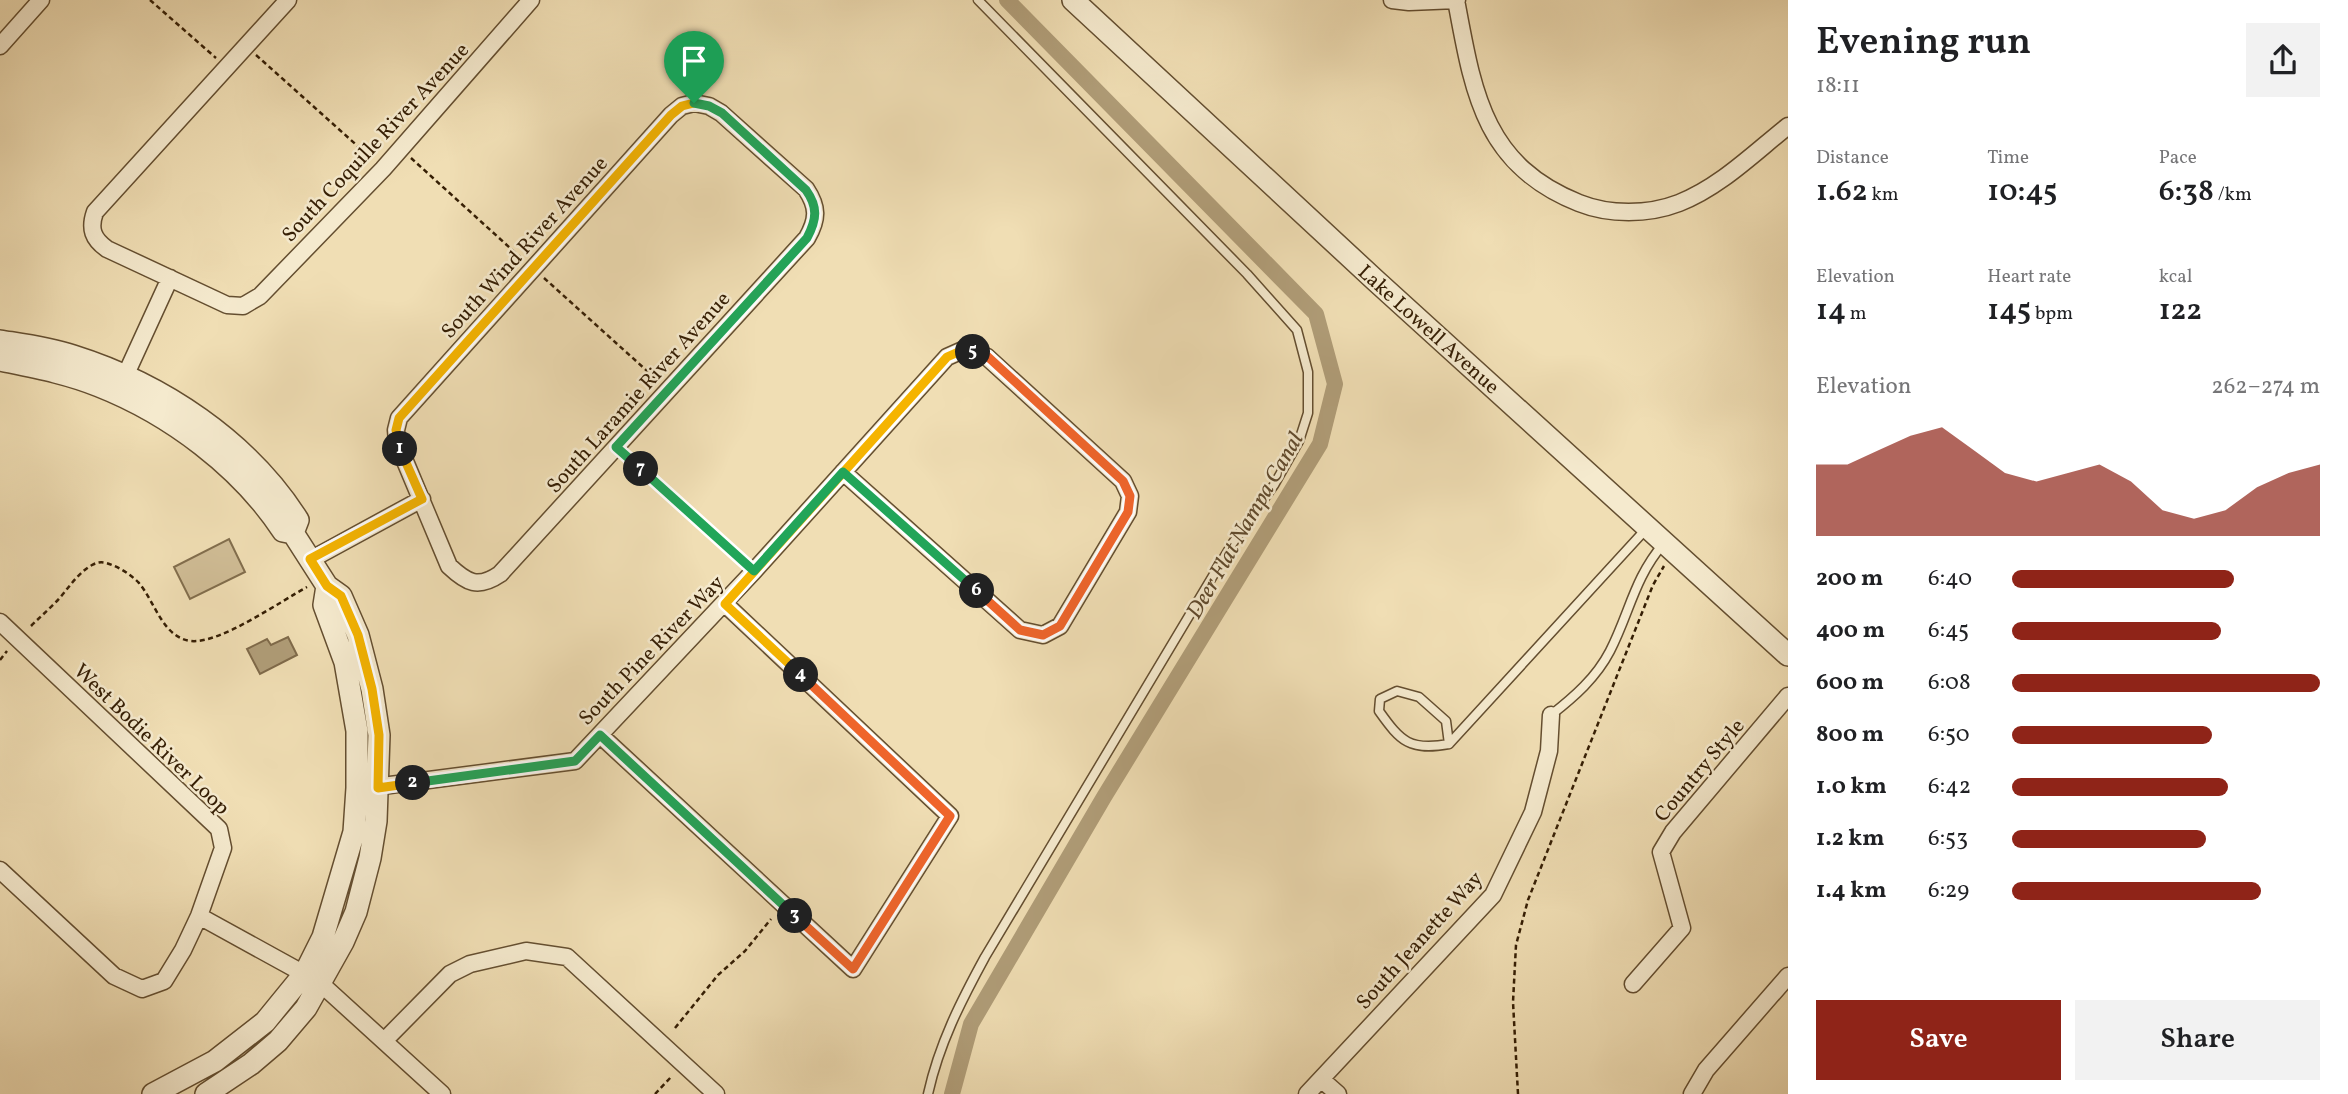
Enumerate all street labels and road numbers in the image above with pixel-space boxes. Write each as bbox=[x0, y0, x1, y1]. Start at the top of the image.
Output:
street label: South Coquille River Avenue bbox=[276, 37, 476, 249]
street label: South Wind River Avenue bbox=[435, 150, 615, 346]
street label: Lake Lowell Avenue bbox=[1351, 259, 1505, 402]
street label: South Laramie River Avenue bbox=[541, 286, 738, 500]
street label: South Pine River Way bbox=[573, 569, 732, 733]
street label: West Bodie River Loop bbox=[66, 658, 236, 822]
street label: Country Style bbox=[1648, 713, 1752, 829]
street label: South Jeanette Way bbox=[1350, 865, 1491, 1017]

